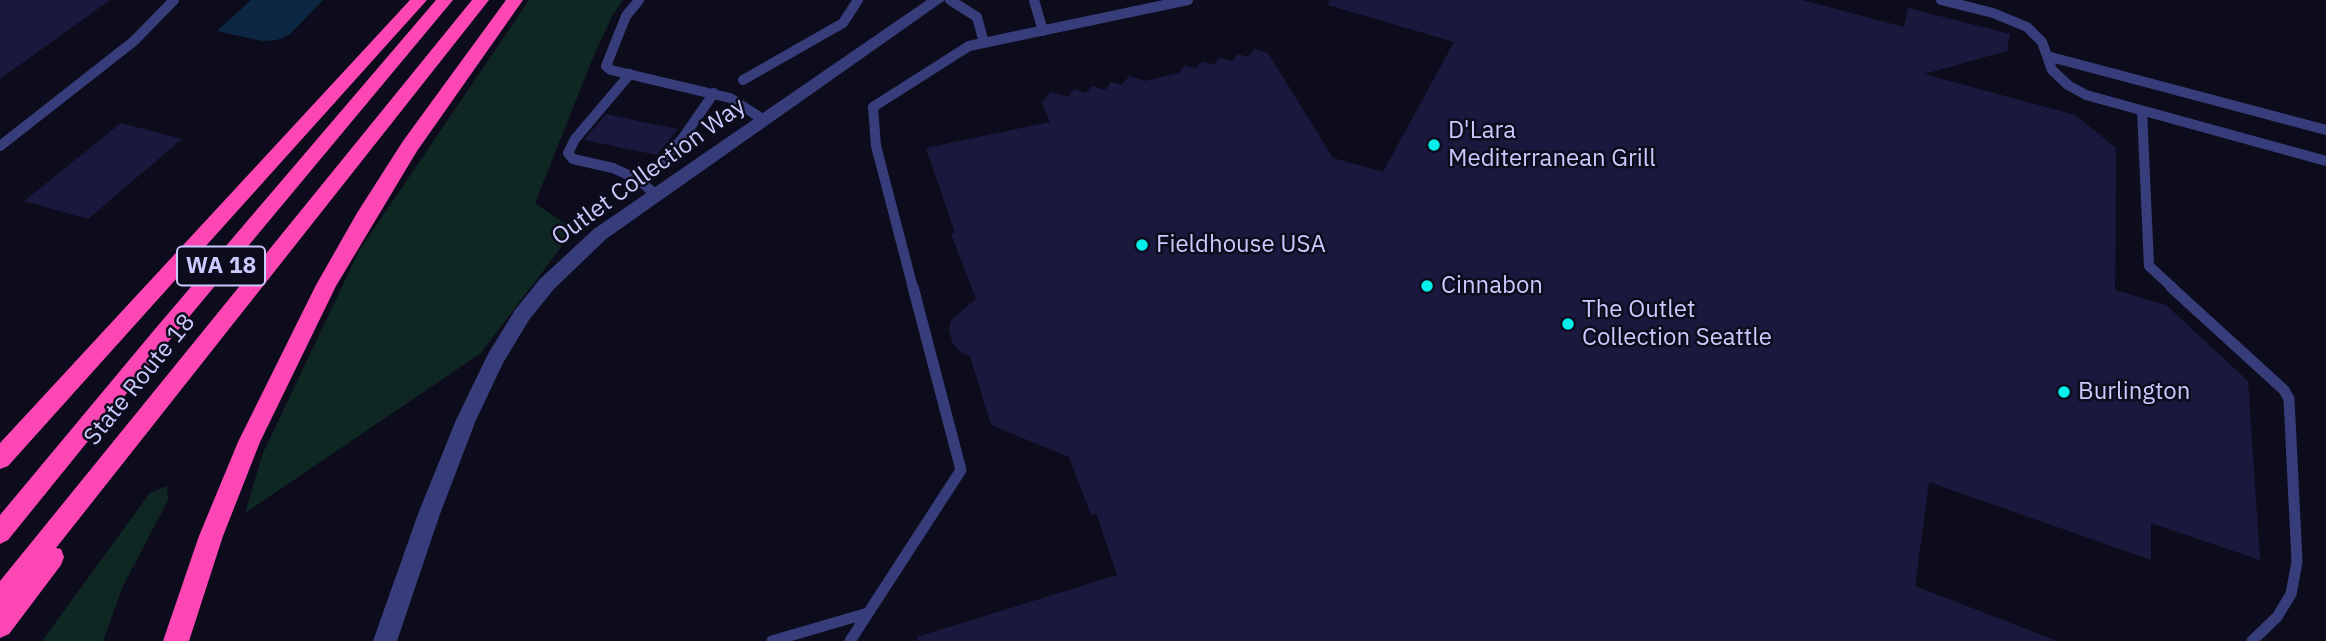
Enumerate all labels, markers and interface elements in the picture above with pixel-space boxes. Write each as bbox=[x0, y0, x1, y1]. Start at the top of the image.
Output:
street label: Outlet Collection Way bbox=[547, 92, 751, 252]
place label: D'Lara Mediterranean Grill bbox=[1448, 117, 1656, 173]
marker: D'Lara Mediterranean Grill bbox=[1426, 137, 1442, 153]
place label: Fieldhouse USA bbox=[1156, 231, 1326, 259]
marker: Fieldhouse USA bbox=[1134, 237, 1150, 253]
road number: WA 18 bbox=[177, 246, 265, 286]
place label: Cinnabon bbox=[1441, 272, 1543, 300]
marker: Cinnabon bbox=[1419, 278, 1435, 294]
place label: The Outlet Collection Seattle bbox=[1582, 296, 1772, 352]
street label: State Route 18 bbox=[78, 309, 202, 451]
marker: The Outlet Collection Seattle bbox=[1560, 316, 1576, 332]
place label: Burlington bbox=[2078, 378, 2190, 406]
marker: Burlington bbox=[2056, 384, 2072, 400]

